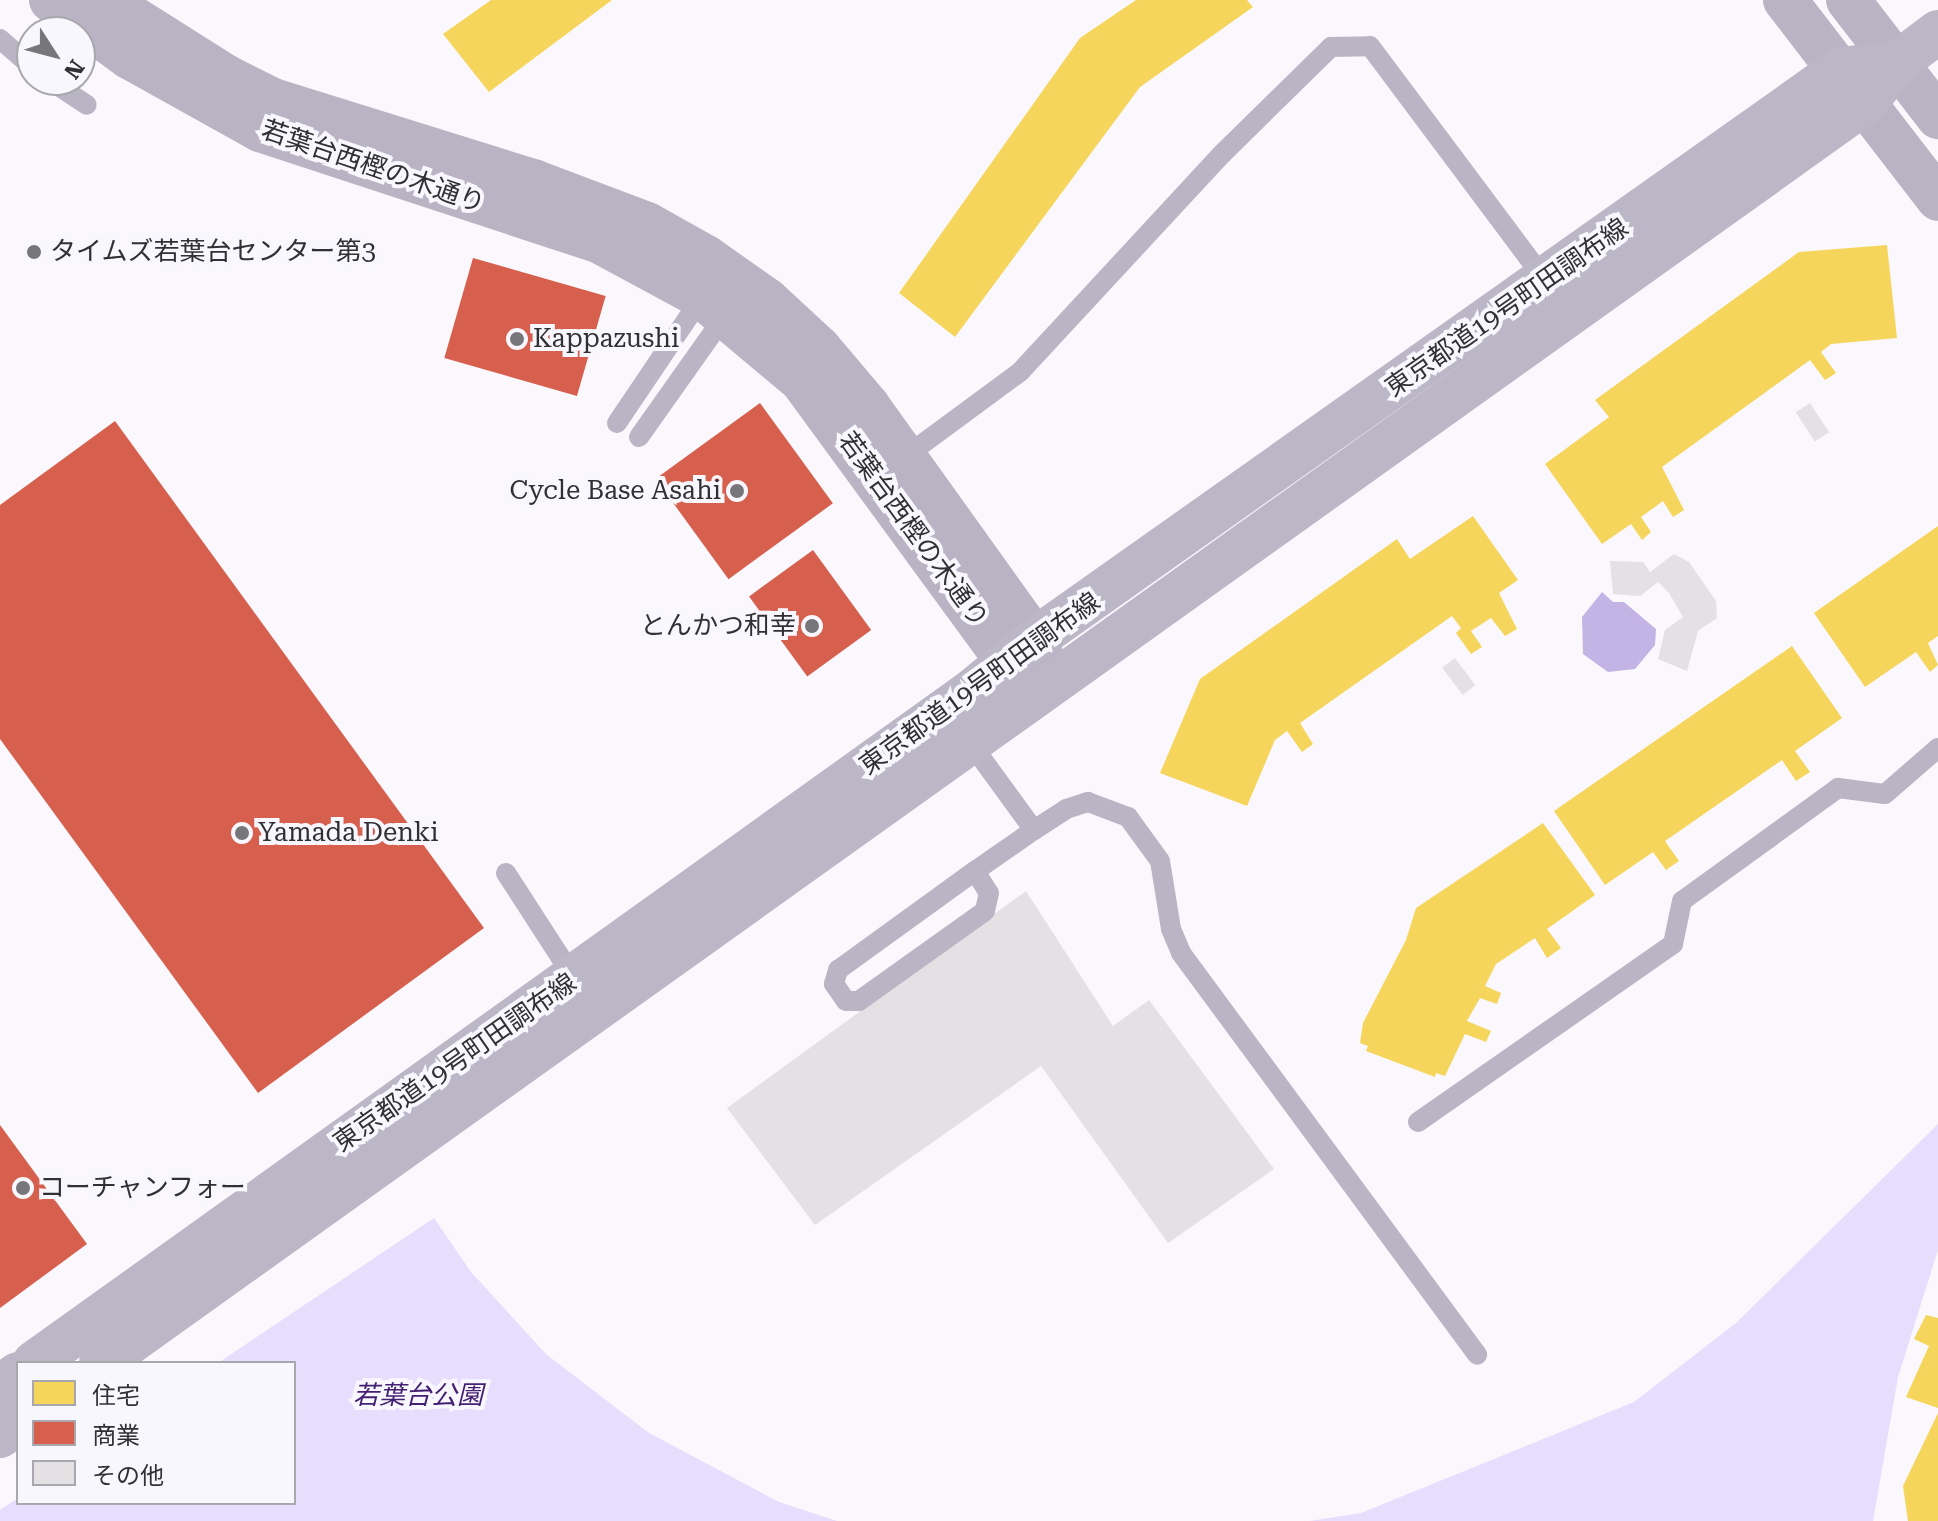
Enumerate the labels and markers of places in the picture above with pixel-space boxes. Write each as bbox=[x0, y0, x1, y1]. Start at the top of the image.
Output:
place label: タイムズ若葉台センター第3 bbox=[50, 236, 377, 268]
marker: タイムズ若葉台センター第3 bbox=[25, 243, 43, 261]
place label: Kappazushi bbox=[533, 323, 679, 355]
marker: Kappazushi bbox=[508, 330, 526, 348]
place label: Cycle Base Asahi bbox=[510, 475, 721, 507]
marker: Cycle Base Asahi bbox=[728, 482, 746, 500]
place label: とんかつ和幸 bbox=[640, 610, 796, 642]
marker: とんかつ和幸 bbox=[803, 617, 821, 635]
place label: Yamada Denki bbox=[258, 817, 438, 849]
marker: Yamada Denki bbox=[233, 824, 251, 842]
place label: コーチャンフォー bbox=[39, 1172, 247, 1204]
marker: コーチャンフォー bbox=[14, 1179, 32, 1197]

